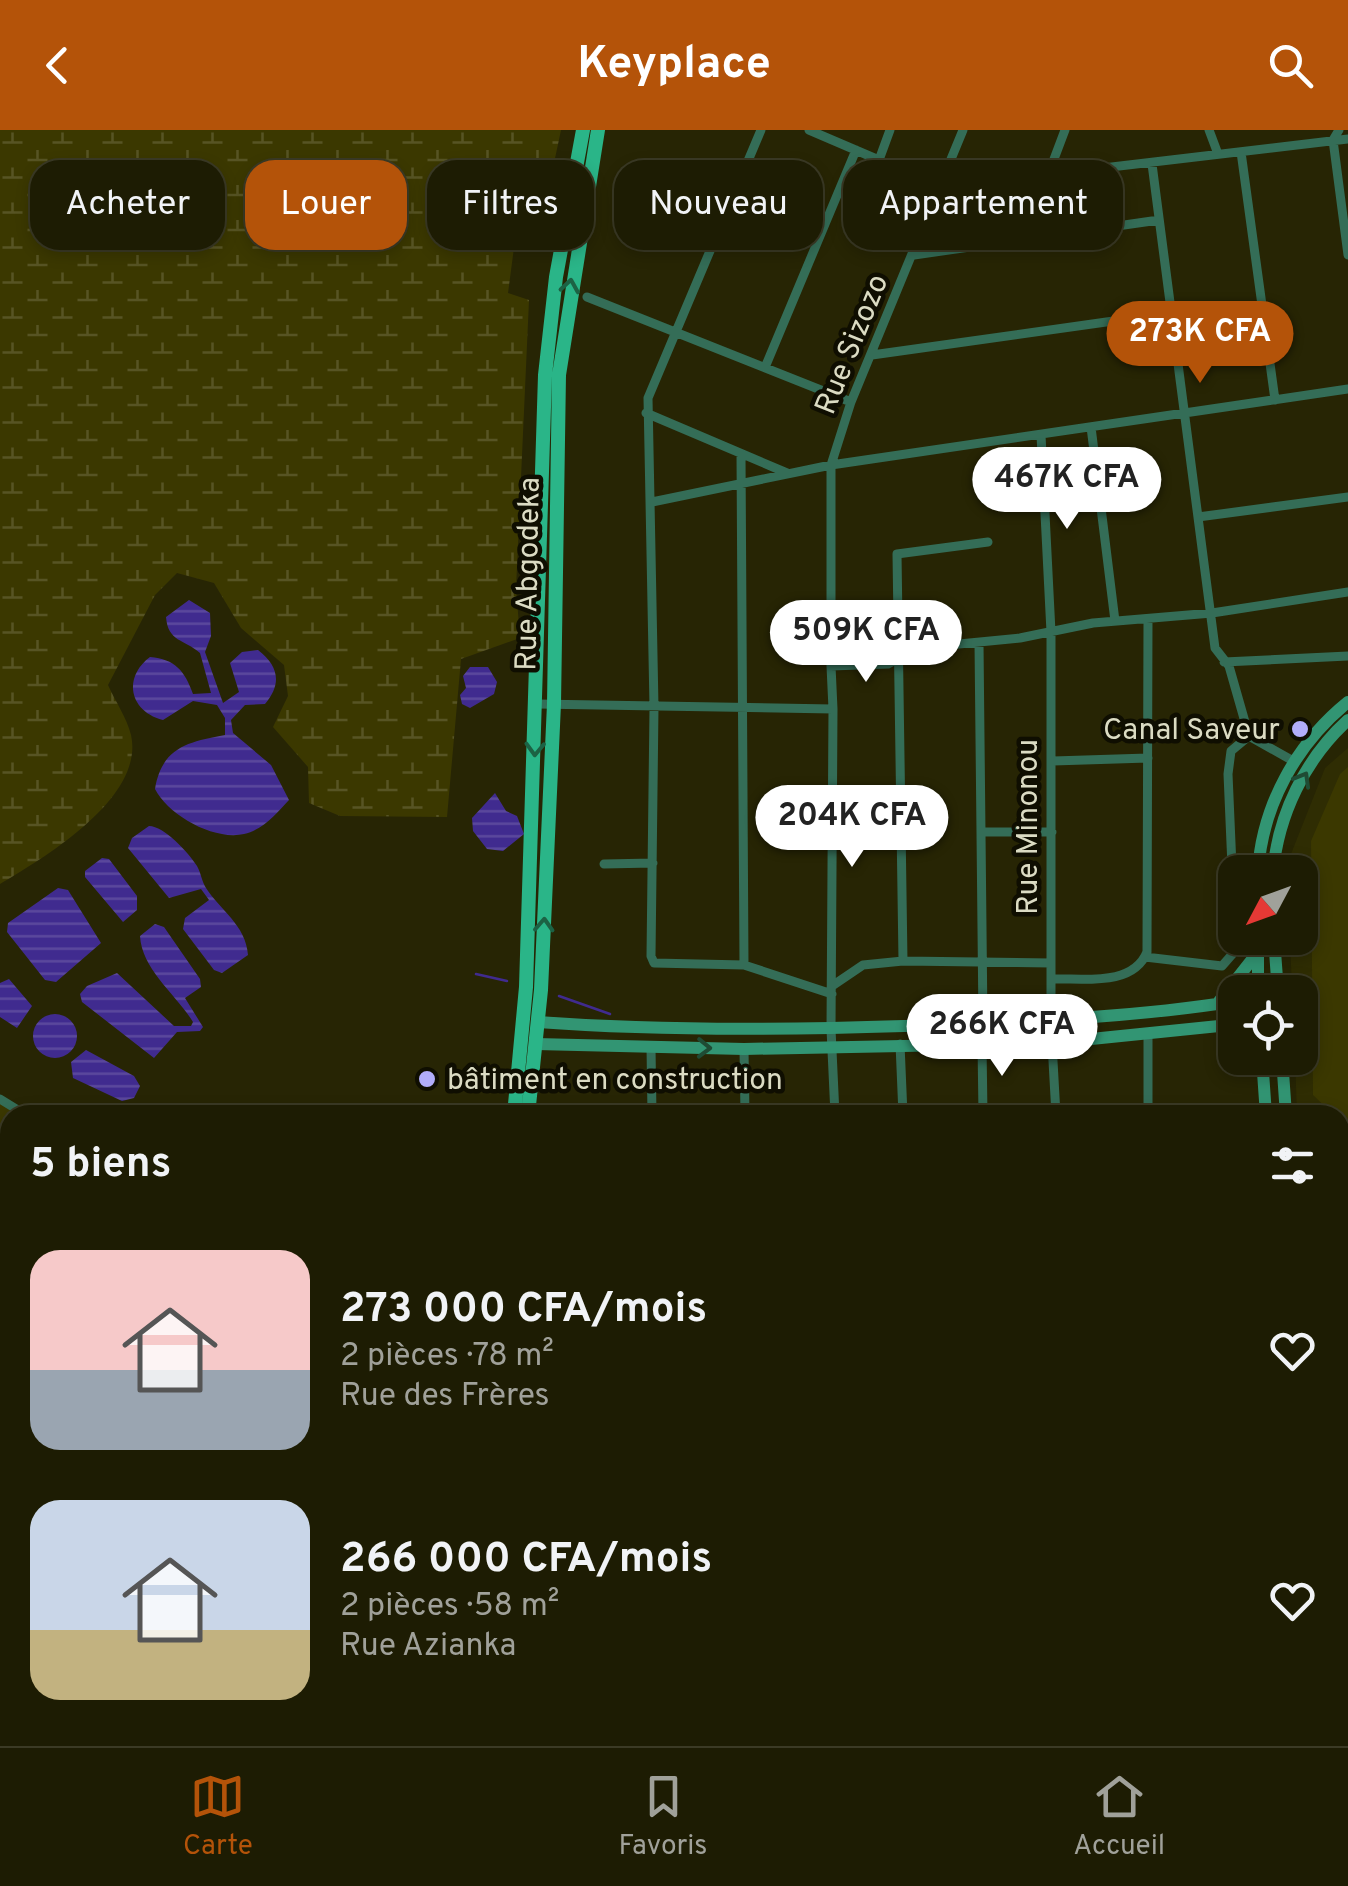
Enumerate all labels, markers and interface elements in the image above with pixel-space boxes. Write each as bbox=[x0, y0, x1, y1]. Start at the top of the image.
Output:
text: Keyplace bbox=[577, 37, 771, 94]
icon: back bbox=[30, 38, 85, 93]
icon: search bbox=[1263, 38, 1318, 93]
chip: Acheter bbox=[30, 160, 225, 250]
chip: Louer bbox=[245, 160, 407, 250]
chip: Filtres bbox=[427, 160, 594, 250]
chip: Nouveau bbox=[614, 160, 823, 250]
chip: Appartement bbox=[843, 160, 1123, 250]
street label: Rue Sizozo bbox=[808, 269, 898, 420]
one-way arrow bbox=[559, 277, 580, 294]
pin: 273K CFA bbox=[1097, 301, 1303, 386]
text: 273K CFA bbox=[1129, 313, 1272, 353]
pin: 467K CFA bbox=[964, 447, 1170, 532]
text: 467K CFA bbox=[994, 459, 1140, 499]
street label: Rue Abgodeka bbox=[509, 477, 550, 671]
pin: 509K CFA bbox=[763, 600, 969, 685]
text: 509K CFA bbox=[792, 612, 940, 652]
place label: Canal Saveur bbox=[1103, 713, 1280, 750]
marker: Canal Saveur bbox=[1289, 718, 1311, 740]
street label: Rue Minonou bbox=[1011, 739, 1048, 915]
one-way arrow bbox=[525, 742, 546, 758]
one-way arrow bbox=[1291, 772, 1310, 790]
pin: 204K CFA bbox=[749, 785, 955, 870]
text: 204K CFA bbox=[777, 797, 927, 837]
north arrow bbox=[1218, 855, 1318, 955]
map controls bbox=[1218, 855, 1318, 1075]
one-way arrow bbox=[533, 916, 554, 932]
button: locate bbox=[1218, 975, 1318, 1075]
pin: 266K CFA bbox=[899, 994, 1105, 1079]
text: 266K CFA bbox=[929, 1006, 1075, 1046]
one-way arrow bbox=[696, 1037, 712, 1059]
place label: bâtiment en construction bbox=[447, 1063, 783, 1100]
marker: bâtiment en construction bbox=[416, 1068, 438, 1090]
icon: filters bbox=[1265, 1138, 1320, 1193]
text: 5 biens bbox=[30, 1139, 171, 1192]
text: 273 000 CFA/mois bbox=[340, 1284, 707, 1337]
icon: home bbox=[110, 1290, 230, 1410]
icon: heart bbox=[1265, 1323, 1320, 1378]
text: 2 pièces · 78 m² bbox=[340, 1337, 554, 1377]
text: Rue des Frères bbox=[340, 1377, 550, 1417]
text: 266 000 CFA/mois bbox=[340, 1534, 712, 1587]
icon: home bbox=[110, 1540, 230, 1660]
icon: heart bbox=[1265, 1573, 1320, 1628]
text: 2 pièces · 58 m² bbox=[340, 1587, 559, 1627]
text: Rue Azianka bbox=[340, 1627, 516, 1667]
tab: Carte bbox=[183, 1769, 253, 1865]
tab: Favoris bbox=[619, 1769, 707, 1865]
tab: Accueil bbox=[1073, 1769, 1165, 1865]

